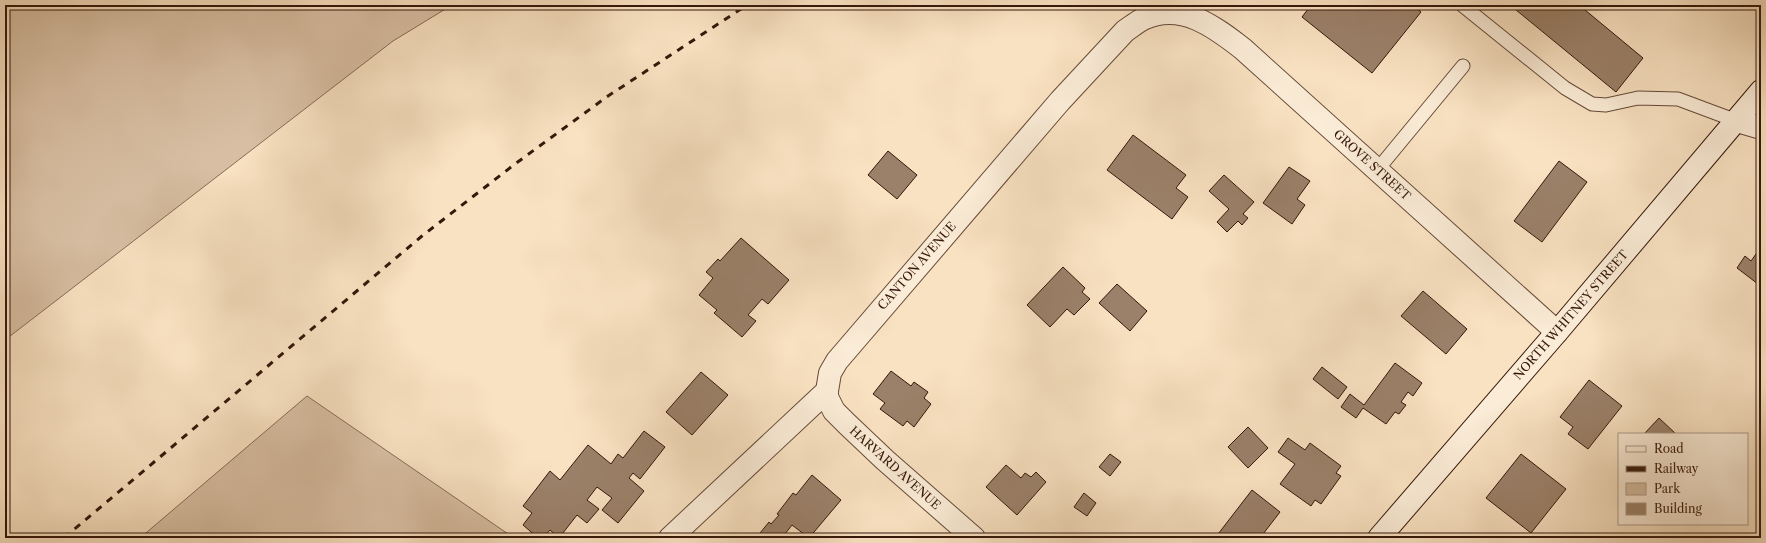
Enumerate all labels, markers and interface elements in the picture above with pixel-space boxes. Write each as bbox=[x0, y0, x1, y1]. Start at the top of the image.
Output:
street label: GROVE STREET bbox=[1331, 126, 1414, 203]
street label: CANTON AVENUE bbox=[874, 219, 959, 313]
street label: NORTH WHITNEY STREET bbox=[1510, 247, 1631, 383]
street label: HARVARD AVENUE bbox=[847, 423, 944, 513]
legend bbox=[1618, 433, 1748, 525]
text: Road bbox=[1654, 441, 1684, 456]
text: Railway bbox=[1654, 461, 1699, 476]
text: Park bbox=[1654, 481, 1681, 496]
text: Building bbox=[1654, 501, 1702, 516]

